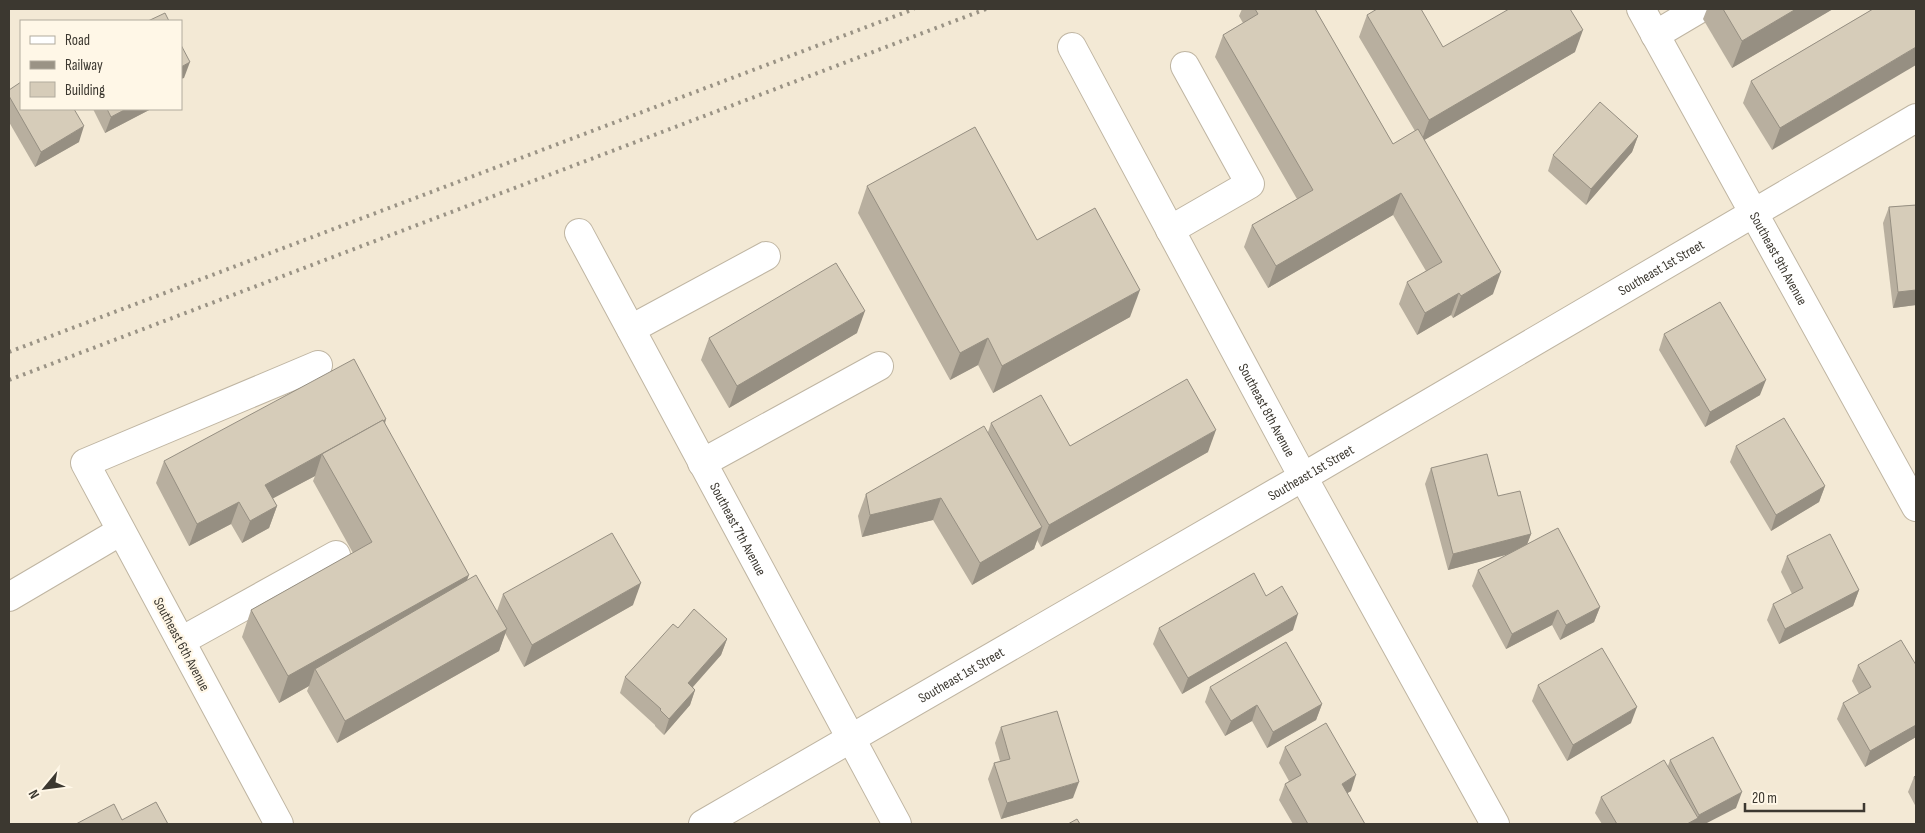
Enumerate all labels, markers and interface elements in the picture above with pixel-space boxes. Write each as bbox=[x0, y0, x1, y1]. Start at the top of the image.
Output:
legend bbox=[20, 20, 182, 110]
text: Road bbox=[65, 31, 90, 50]
text: Railway bbox=[65, 56, 103, 75]
text: Building bbox=[65, 81, 105, 100]
street label: Southeast 9th Avenue bbox=[1746, 209, 1811, 308]
street label: Southeast 1st Street bbox=[1615, 236, 1707, 300]
street label: Southeast 8th Avenue bbox=[1235, 361, 1299, 460]
street label: Southeast 1st Street bbox=[1265, 441, 1357, 505]
street label: Southeast 7th Avenue bbox=[706, 480, 770, 579]
street label: Southeast 6th Avenue bbox=[150, 595, 213, 694]
street label: Southeast 1st Street bbox=[915, 644, 1007, 707]
north arrow bbox=[20, 763, 70, 813]
scale bar bbox=[1745, 780, 1864, 812]
text: N bbox=[25, 787, 43, 801]
text: 20 m bbox=[1752, 789, 1777, 808]

